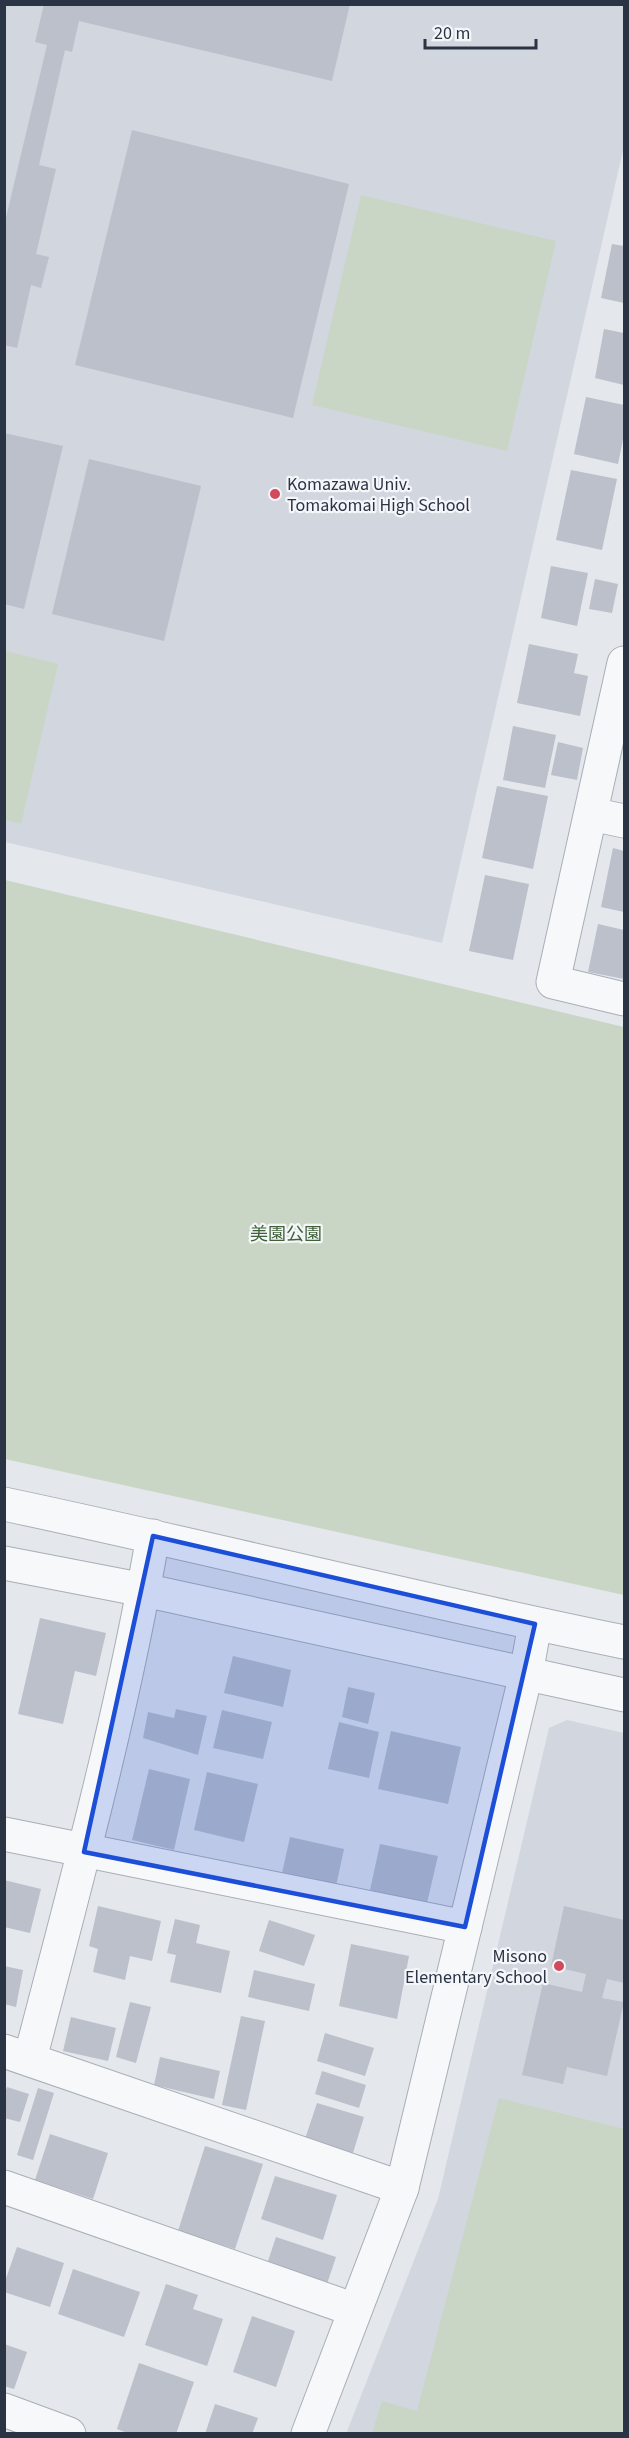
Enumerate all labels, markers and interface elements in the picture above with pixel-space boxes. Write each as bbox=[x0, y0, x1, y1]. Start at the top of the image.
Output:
scale bar bbox=[425, 12, 536, 50]
text: 20 m bbox=[434, 21, 470, 46]
place label: Komazawa Univ. Tomakomai High School bbox=[287, 472, 470, 518]
marker: Komazawa Univ. Tomakomai High School bbox=[268, 487, 282, 501]
park label: 美園公園 bbox=[250, 1222, 322, 1247]
place label: Misono Elementary School bbox=[405, 1944, 547, 1990]
marker: Misono Elementary School bbox=[552, 1959, 566, 1973]

